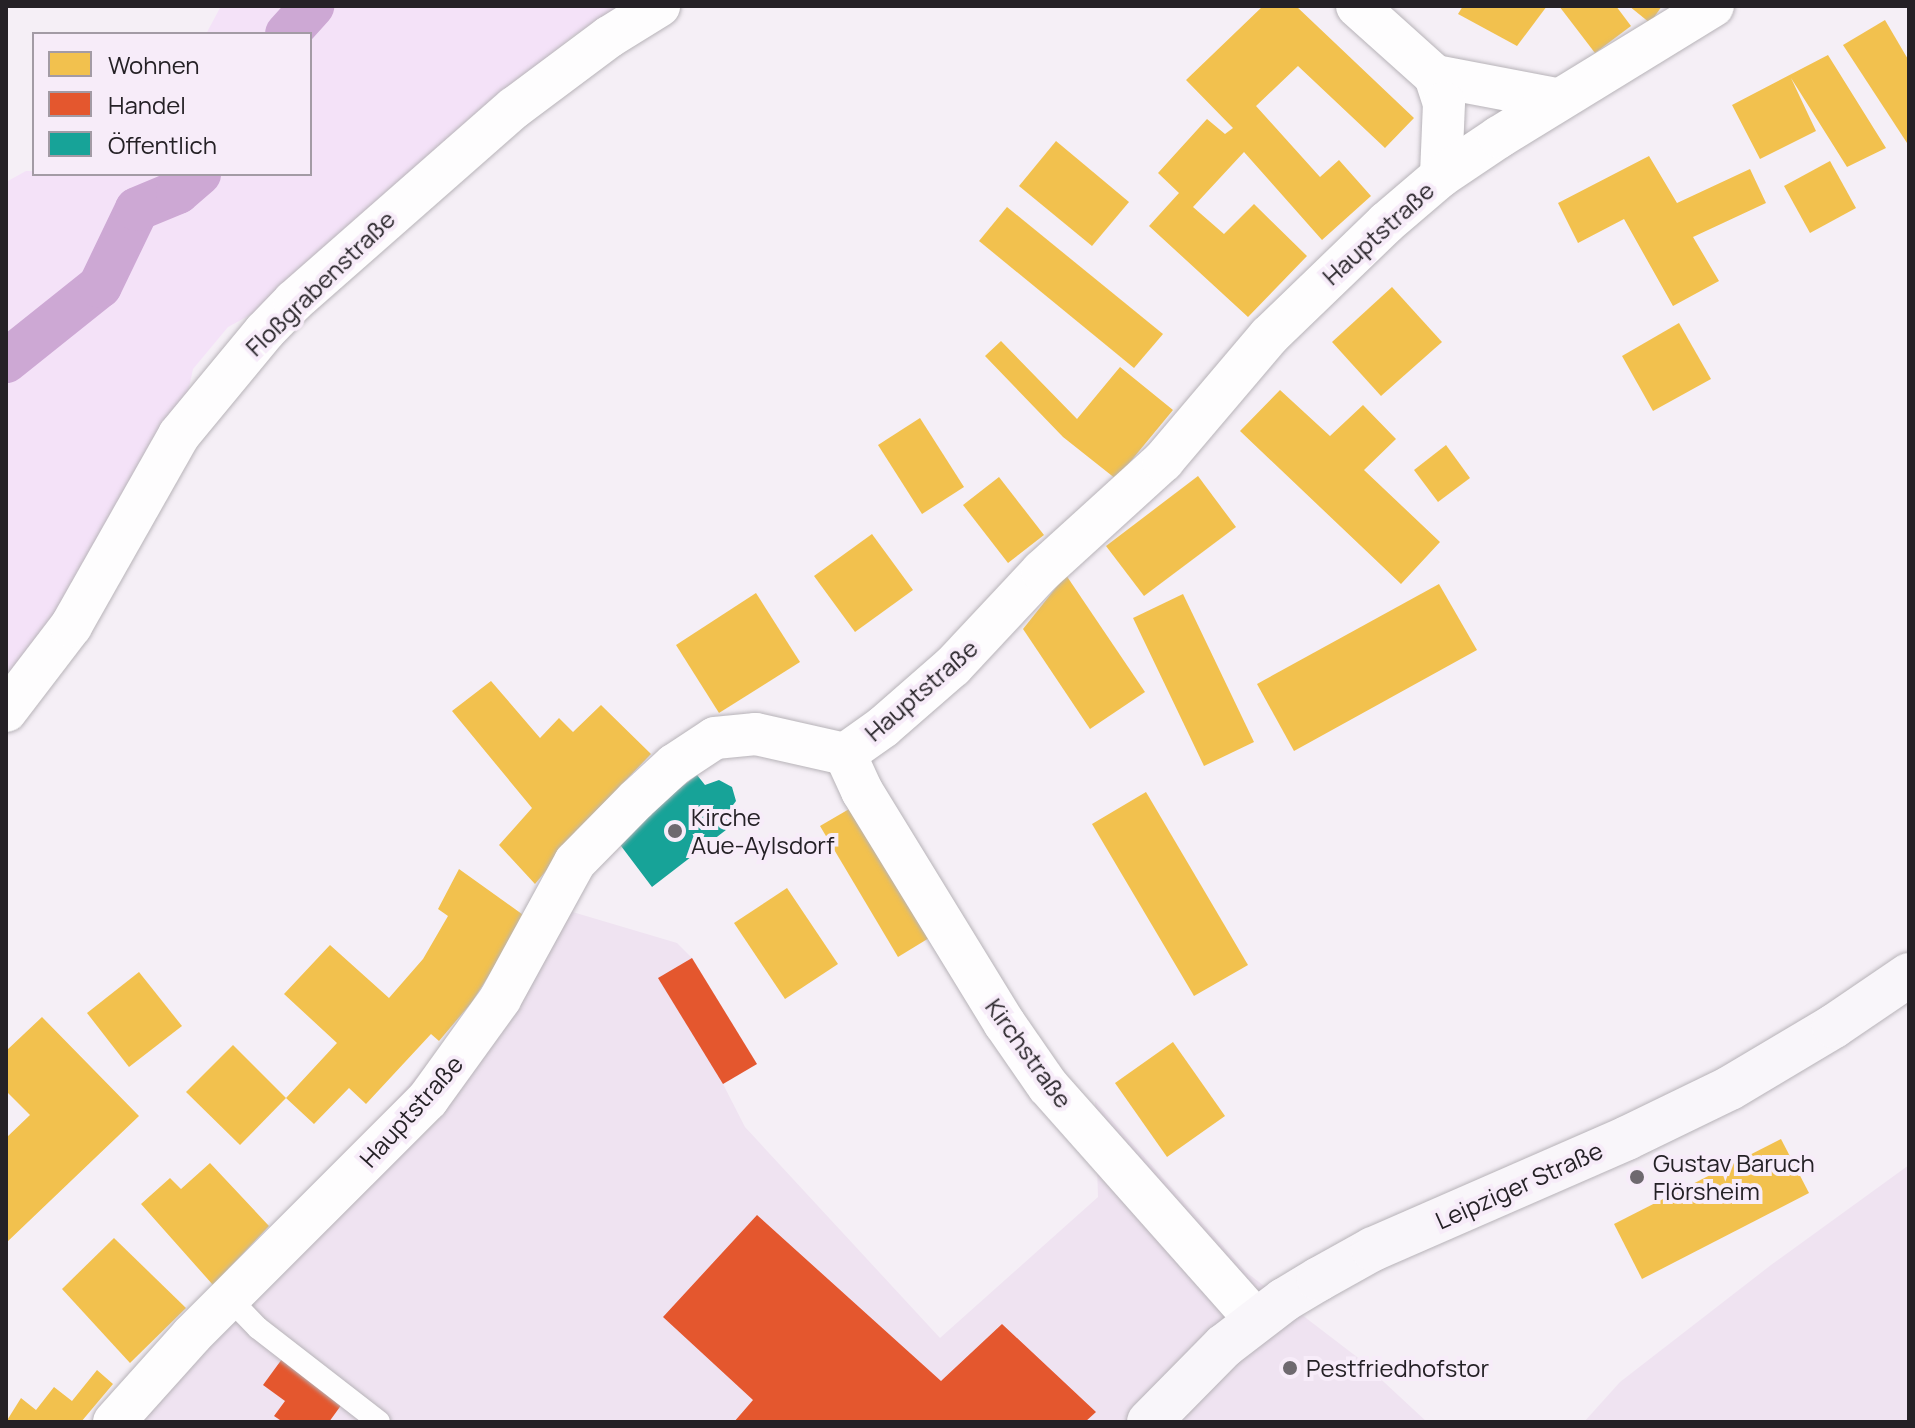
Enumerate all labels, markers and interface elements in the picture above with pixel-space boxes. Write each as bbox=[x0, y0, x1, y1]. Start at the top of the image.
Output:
legend bbox=[32, 32, 312, 176]
text: Wohnen bbox=[108, 48, 200, 81]
text: Handel bbox=[108, 88, 186, 121]
text: Öffentlich bbox=[108, 128, 217, 161]
street label: Hauptstraße bbox=[1316, 175, 1440, 291]
street label: Floßgrabenstraße bbox=[239, 204, 401, 362]
street label: Hauptstraße bbox=[859, 633, 983, 747]
place label: Kirche Aue-Aylsdorf bbox=[691, 803, 835, 859]
marker: Kirche Aue-Aylsdorf bbox=[666, 822, 684, 840]
street label: Kirchstraße bbox=[980, 993, 1078, 1113]
street label: Hauptstraße bbox=[353, 1049, 469, 1173]
street label: Leipziger Straße bbox=[1431, 1135, 1607, 1235]
place label: Gustav Baruch Flörsheim bbox=[1653, 1149, 1815, 1205]
marker: Gustav Baruch Flörsheim bbox=[1628, 1168, 1646, 1186]
place label: Pestfriedhofstor bbox=[1306, 1354, 1489, 1382]
marker: Pestfriedhofstor bbox=[1281, 1359, 1299, 1377]

